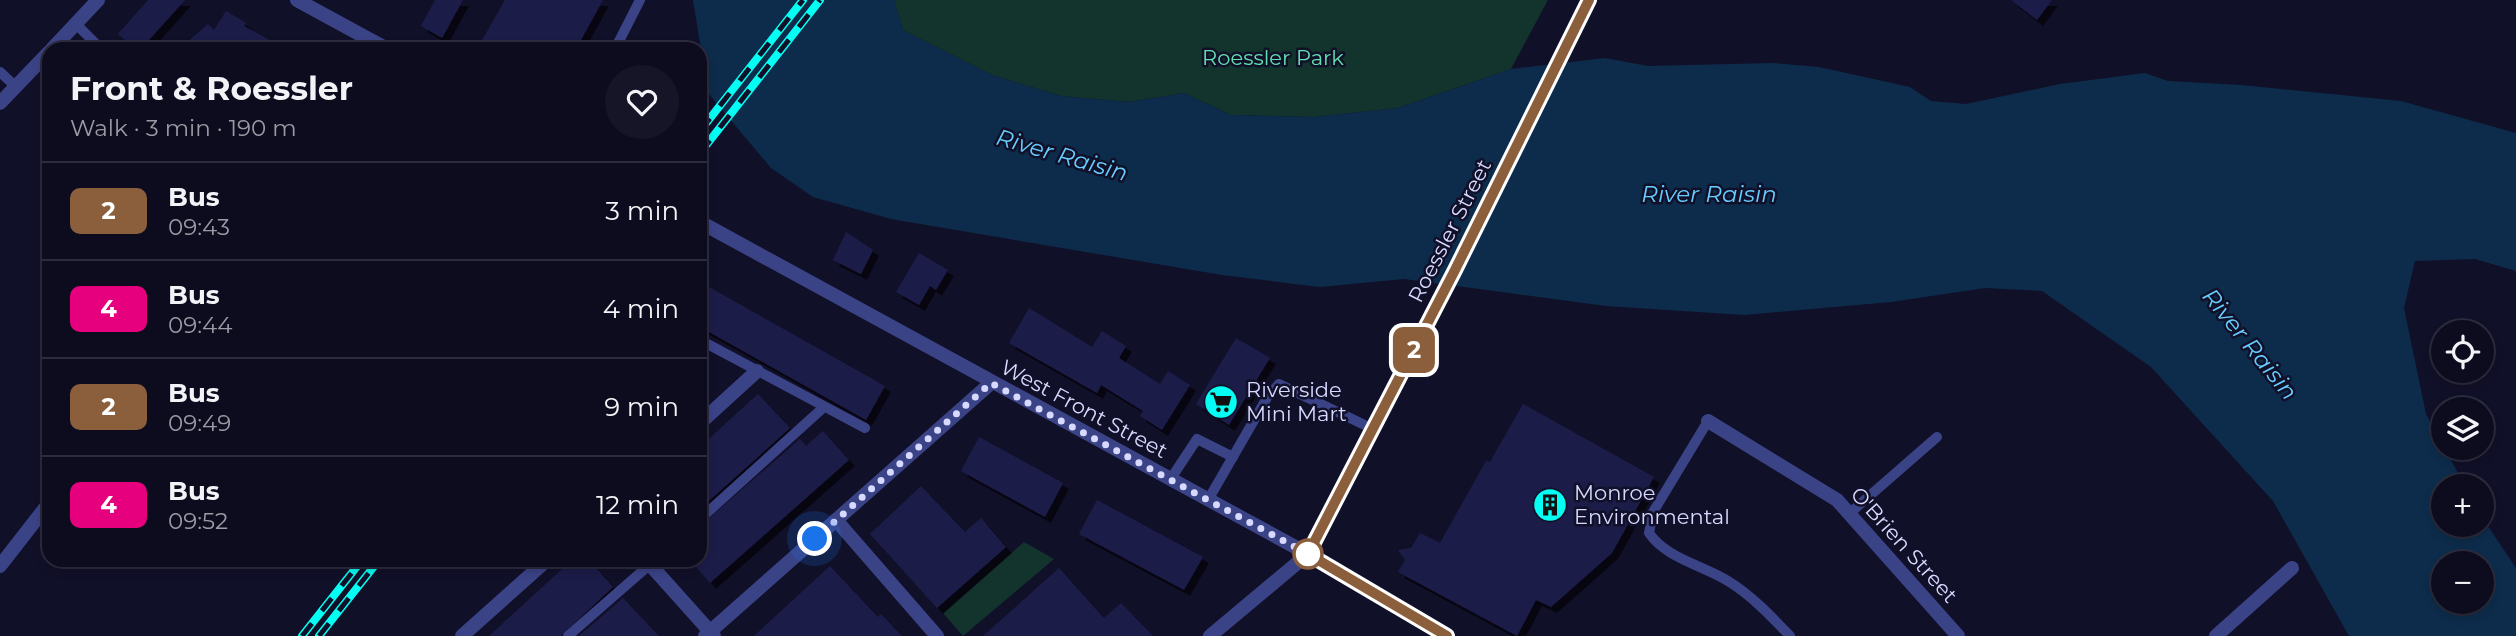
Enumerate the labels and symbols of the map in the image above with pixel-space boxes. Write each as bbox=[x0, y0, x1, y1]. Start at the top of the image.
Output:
park label: Roessler Park bbox=[1202, 45, 1344, 70]
water label: River Raisin bbox=[993, 123, 1131, 187]
street label: Roessler Street bbox=[1403, 155, 1496, 307]
water label: River Raisin bbox=[1641, 180, 1777, 208]
water label: River Raisin bbox=[2196, 283, 2304, 405]
line badge: 2 bbox=[1391, 327, 1437, 373]
street label: West Front Street bbox=[997, 354, 1172, 463]
place label: Riverside Mini Mart bbox=[1246, 377, 1347, 426]
supermarket icon: Riverside Mini Mart bbox=[1202, 383, 1240, 421]
place label: Monroe Environmental bbox=[1574, 480, 1730, 529]
street label: O'Brien Street bbox=[1846, 482, 1963, 608]
building icon: Monroe Environmental bbox=[1531, 486, 1569, 524]
your location bbox=[797, 521, 832, 556]
unlabelled marker bbox=[1293, 539, 1323, 569]

